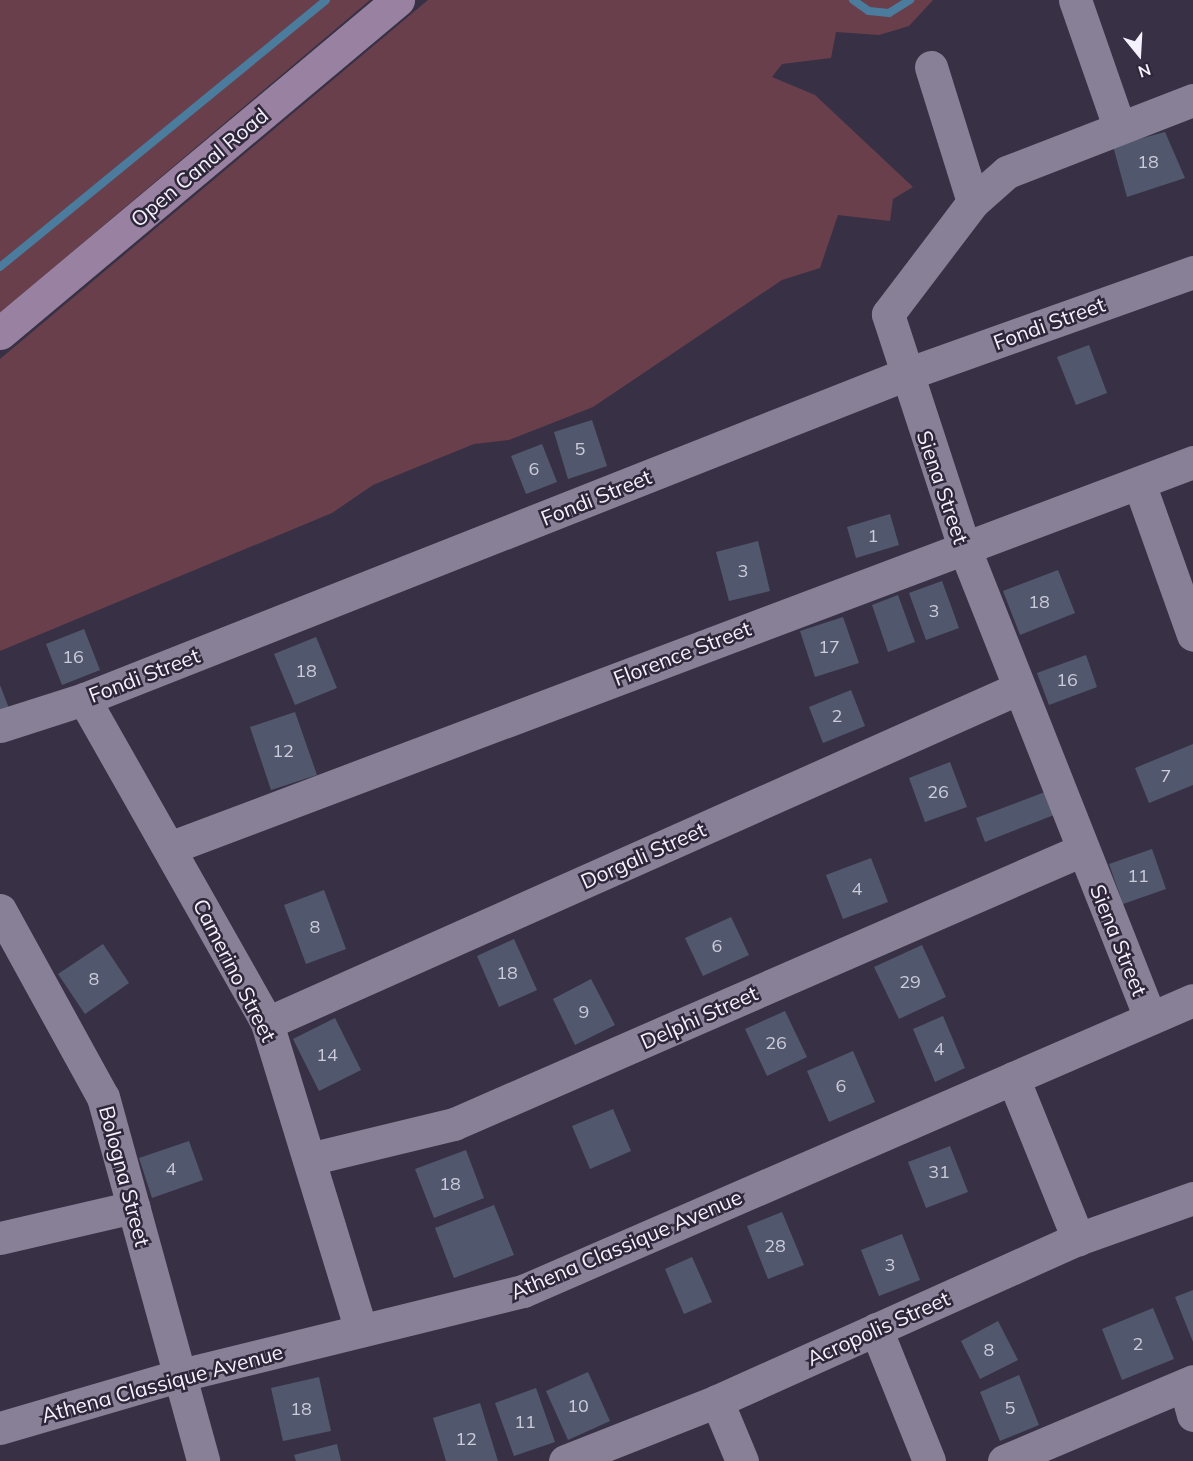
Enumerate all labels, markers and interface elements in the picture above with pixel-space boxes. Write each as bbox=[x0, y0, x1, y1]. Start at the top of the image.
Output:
north arrow bbox=[1109, 24, 1169, 84]
text: N bbox=[1136, 60, 1153, 82]
street label: Open Canal Road bbox=[125, 102, 273, 232]
house number: 18 bbox=[1137, 151, 1159, 173]
street label: Fondi Street bbox=[990, 291, 1108, 355]
street label: Siena Street bbox=[912, 427, 974, 547]
house number: 5 bbox=[575, 438, 585, 460]
house number: 6 bbox=[529, 458, 539, 480]
street label: Fondi Street bbox=[537, 463, 655, 531]
house number: 1 bbox=[868, 525, 878, 547]
house number: 3 bbox=[738, 560, 748, 582]
house number: 18 bbox=[1028, 591, 1050, 613]
house number: 3 bbox=[929, 600, 939, 622]
street label: Florence Street bbox=[610, 615, 754, 691]
house number: 17 bbox=[818, 636, 840, 658]
street label: Fondi Street bbox=[85, 642, 203, 708]
house number: 16 bbox=[62, 646, 84, 668]
house number: 18 bbox=[295, 660, 317, 682]
house number: 16 bbox=[1056, 669, 1078, 691]
house number: 2 bbox=[832, 705, 842, 727]
house number: 12 bbox=[272, 740, 294, 762]
house number: 7 bbox=[1161, 765, 1171, 787]
house number: 26 bbox=[927, 781, 949, 803]
street label: Dorgali Street bbox=[577, 816, 709, 894]
house number: 11 bbox=[1127, 865, 1149, 887]
house number: 4 bbox=[852, 878, 862, 900]
street label: Siena Street bbox=[1085, 881, 1153, 999]
street label: Camerino Street bbox=[188, 894, 282, 1046]
house number: 8 bbox=[310, 916, 320, 938]
house number: 6 bbox=[712, 935, 722, 957]
house number: 18 bbox=[496, 962, 518, 984]
house number: 8 bbox=[89, 968, 99, 990]
house number: 29 bbox=[899, 971, 921, 993]
street label: Delphi Street bbox=[637, 980, 761, 1054]
house number: 9 bbox=[579, 1001, 589, 1023]
house number: 26 bbox=[765, 1032, 787, 1054]
house number: 4 bbox=[934, 1038, 944, 1060]
house number: 14 bbox=[316, 1044, 338, 1066]
house number: 6 bbox=[836, 1075, 846, 1097]
street label: Bologna Street bbox=[94, 1103, 156, 1249]
house number: 4 bbox=[166, 1158, 176, 1180]
house number: 31 bbox=[928, 1161, 950, 1183]
house number: 18 bbox=[439, 1173, 461, 1195]
street label: Athena Classique Avenue bbox=[506, 1184, 746, 1304]
house number: 28 bbox=[764, 1235, 786, 1257]
house number: 3 bbox=[885, 1254, 895, 1276]
street label: Acropolis Street bbox=[803, 1285, 953, 1371]
house number: 2 bbox=[1133, 1333, 1143, 1355]
street label: Athena Classique Avenue bbox=[38, 1339, 286, 1427]
house number: 8 bbox=[984, 1339, 994, 1361]
house number: 10 bbox=[567, 1395, 589, 1417]
house number: 5 bbox=[1005, 1397, 1015, 1419]
house number: 18 bbox=[290, 1398, 312, 1420]
house number: 11 bbox=[514, 1411, 536, 1433]
house number: 12 bbox=[455, 1428, 477, 1450]

